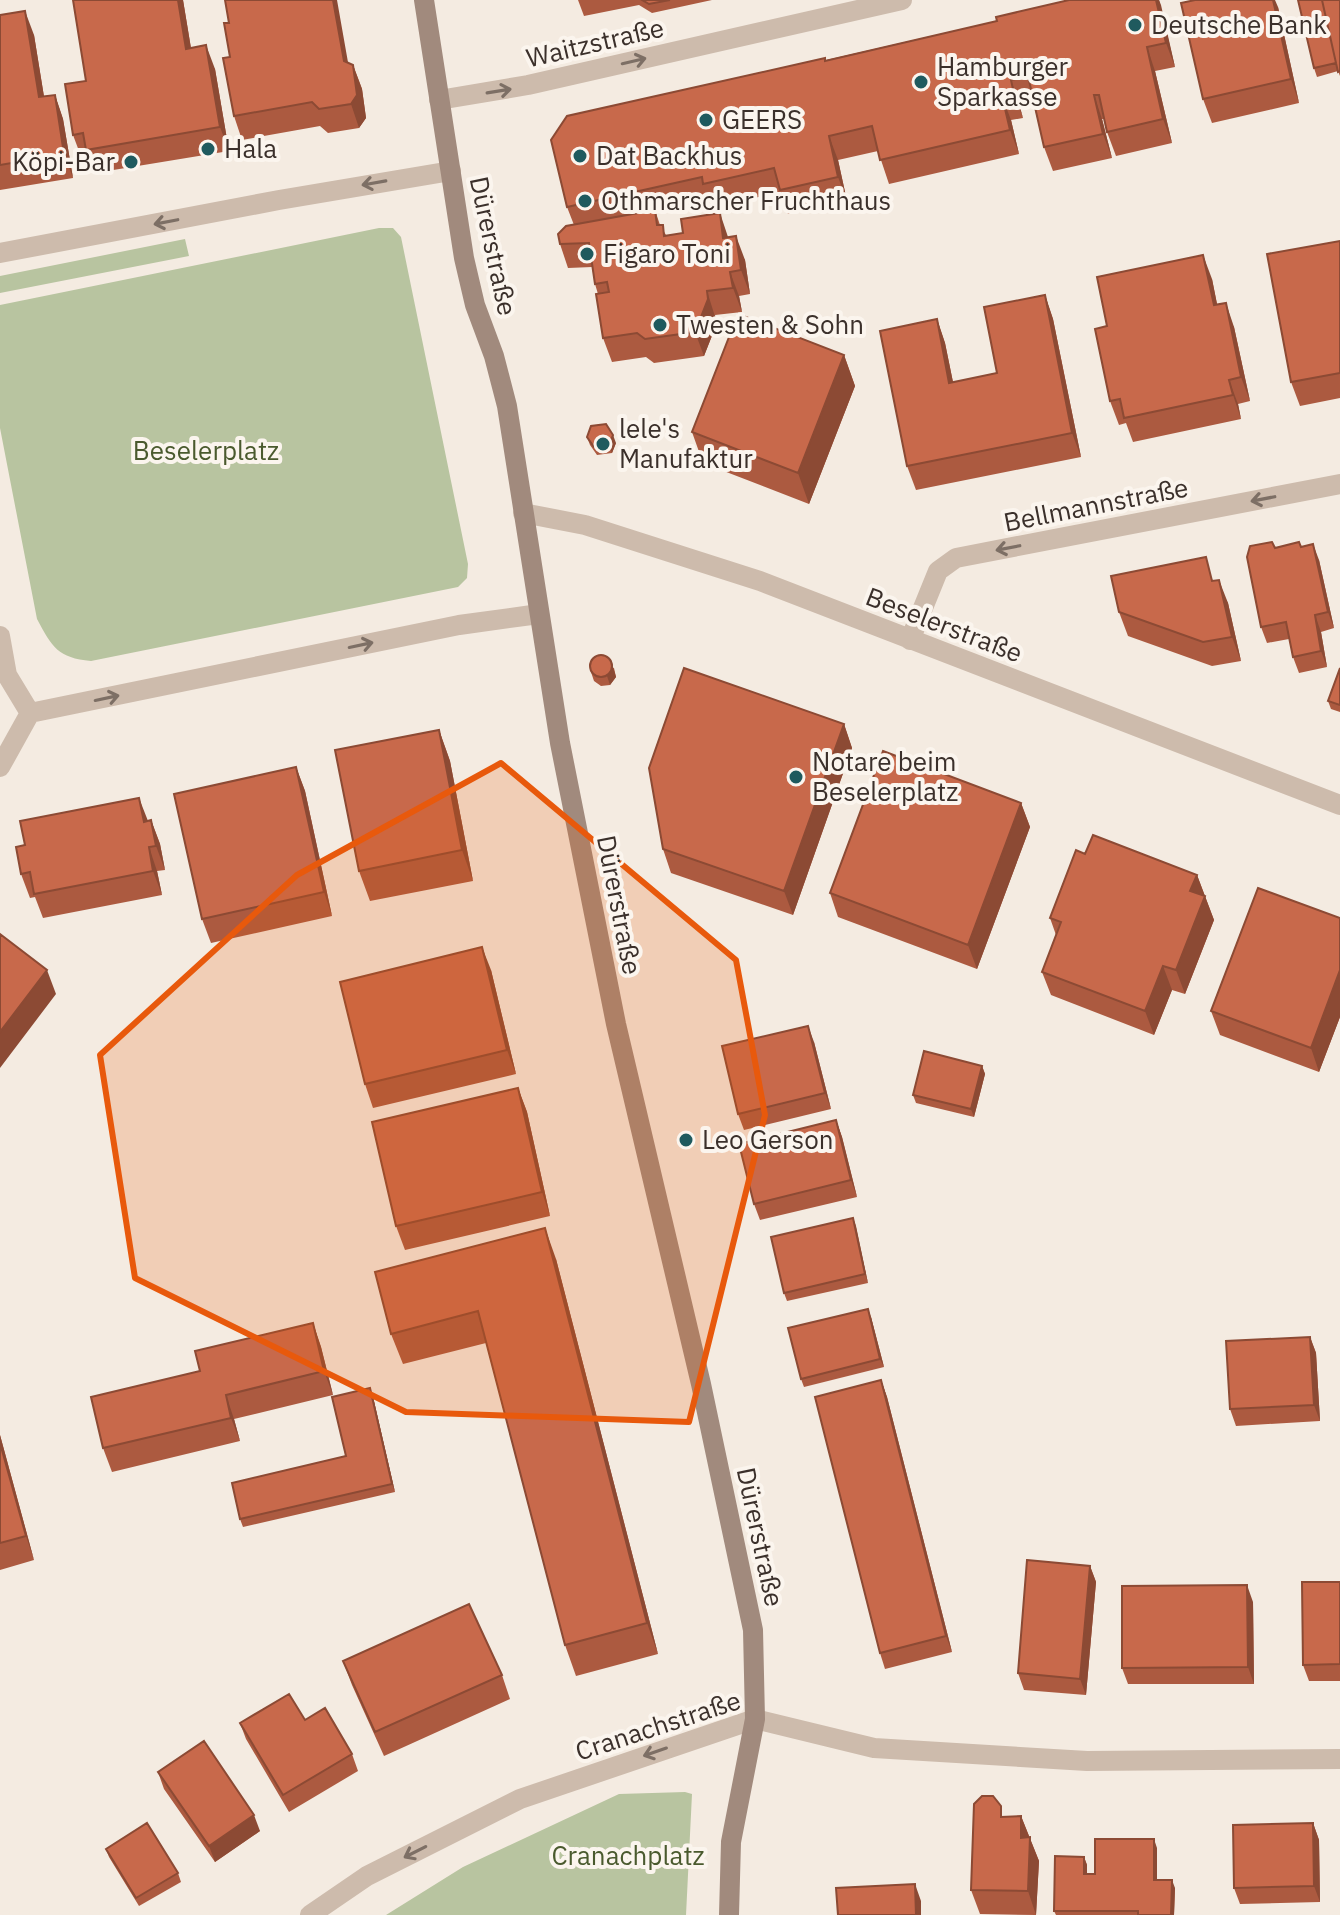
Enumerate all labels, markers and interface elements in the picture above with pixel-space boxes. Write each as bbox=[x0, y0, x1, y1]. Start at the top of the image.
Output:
place label: Deutsche Bank bbox=[1151, 7, 1327, 41]
street label: Waitzstraße bbox=[523, 10, 667, 74]
marker: Deutsche Bank bbox=[1126, 16, 1144, 34]
place label: Hamburger Sparkasse bbox=[937, 49, 1069, 113]
one-way arrow bbox=[620, 53, 646, 68]
marker: Hamburger Sparkasse bbox=[912, 73, 930, 91]
one-way arrow bbox=[486, 82, 511, 97]
place label: GEERS bbox=[722, 102, 802, 136]
marker: GEERS bbox=[697, 111, 715, 129]
place label: Hala bbox=[224, 131, 277, 165]
place label: Dat Backhus bbox=[596, 138, 742, 172]
marker: Hala bbox=[199, 140, 217, 158]
place label: Köpi-Bar bbox=[12, 144, 115, 178]
marker: Dat Backhus bbox=[571, 147, 589, 165]
marker: Köpi-Bar bbox=[122, 153, 140, 171]
street label: Dürerstraße bbox=[463, 173, 525, 318]
one-way arrow bbox=[362, 176, 387, 191]
place label: Othmarscher Fruchthaus bbox=[601, 183, 891, 217]
marker: Othmarscher Fruchthaus bbox=[576, 192, 594, 210]
one-way arrow bbox=[154, 215, 179, 230]
place label: Figaro Toni bbox=[603, 236, 731, 270]
marker: Figaro Toni bbox=[578, 245, 596, 263]
place label: Twesten & Sohn bbox=[676, 307, 864, 341]
marker: Twesten & Sohn bbox=[651, 316, 669, 334]
place label: lele's Manufaktur bbox=[619, 411, 753, 475]
park label: Beselerplatz bbox=[133, 433, 279, 467]
marker: lele's Manufaktur bbox=[594, 435, 612, 453]
street label: Bellmannstraße bbox=[1001, 469, 1191, 539]
one-way arrow bbox=[1251, 492, 1277, 507]
one-way arrow bbox=[996, 541, 1021, 556]
street label: Beselerstraße bbox=[861, 579, 1027, 669]
one-way arrow bbox=[348, 637, 374, 652]
one-way arrow bbox=[93, 689, 119, 704]
place label: Notare beim Beselerplatz bbox=[812, 744, 958, 808]
marker: Notare beim Beselerplatz bbox=[787, 768, 805, 786]
street label: Dürerstraße bbox=[590, 832, 650, 977]
place label: Leo Gerson bbox=[702, 1122, 834, 1156]
marker: Leo Gerson bbox=[677, 1131, 695, 1149]
street label: Dürerstraße bbox=[730, 1464, 792, 1609]
street label: Cranachstraße bbox=[571, 1682, 745, 1768]
one-way arrow bbox=[643, 1746, 668, 1761]
park label: Cranachplatz bbox=[551, 1838, 705, 1872]
one-way arrow bbox=[404, 1845, 428, 1860]

